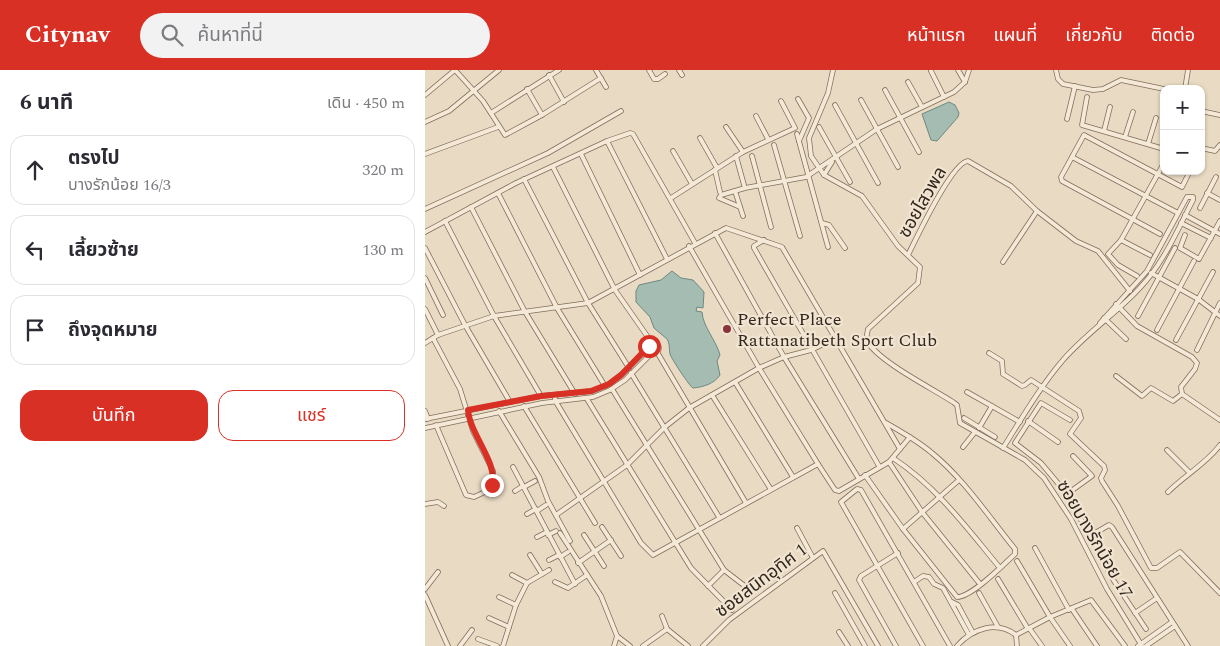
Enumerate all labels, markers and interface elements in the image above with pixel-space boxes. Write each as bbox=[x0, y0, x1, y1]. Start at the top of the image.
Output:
search box bbox=[140, 13, 490, 58]
text: Citynav bbox=[25, 17, 110, 53]
icon: search bbox=[158, 21, 186, 49]
text: ค้นหาที่นี่ bbox=[198, 21, 263, 50]
text: หน้าแรก bbox=[907, 22, 965, 49]
text: แผนที่ bbox=[993, 22, 1037, 49]
text: เกี่ยวกับ bbox=[1065, 22, 1123, 49]
text: ติดต่อ bbox=[1151, 22, 1195, 49]
map controls bbox=[1160, 85, 1205, 175]
button: + bbox=[1160, 85, 1205, 130]
text: 6 นาที bbox=[20, 87, 73, 119]
text: เดิน · 450 m bbox=[327, 91, 405, 115]
button: − bbox=[1160, 130, 1205, 175]
text: ตรงไป bbox=[68, 144, 120, 173]
icon: ahead bbox=[21, 156, 49, 184]
text: 320 m bbox=[362, 158, 404, 182]
street label: ซอยไสวพล bbox=[891, 162, 954, 243]
text: บางรักน้อย 16/3 bbox=[68, 173, 171, 197]
icon: left bbox=[21, 236, 49, 264]
text: เลี้ยวซ้าย bbox=[68, 236, 139, 265]
text: 130 m bbox=[362, 238, 404, 262]
place label: Perfect Place Rattanatibeth Sport Club bbox=[737, 306, 937, 354]
icon: arrive bbox=[21, 316, 49, 344]
text: ถึงจุดหมาย bbox=[68, 316, 158, 345]
marker: Perfect Place Rattanatibeth Sport Club bbox=[721, 323, 733, 335]
route start bbox=[638, 335, 661, 358]
button: บันทึก bbox=[20, 390, 208, 441]
button: แชร์ bbox=[218, 390, 405, 441]
route end bbox=[481, 474, 504, 497]
street label: ซอยบางรักน้อย 17 bbox=[1050, 475, 1140, 604]
street label: ซอยสนิทอุทิศ 1 bbox=[709, 537, 813, 624]

